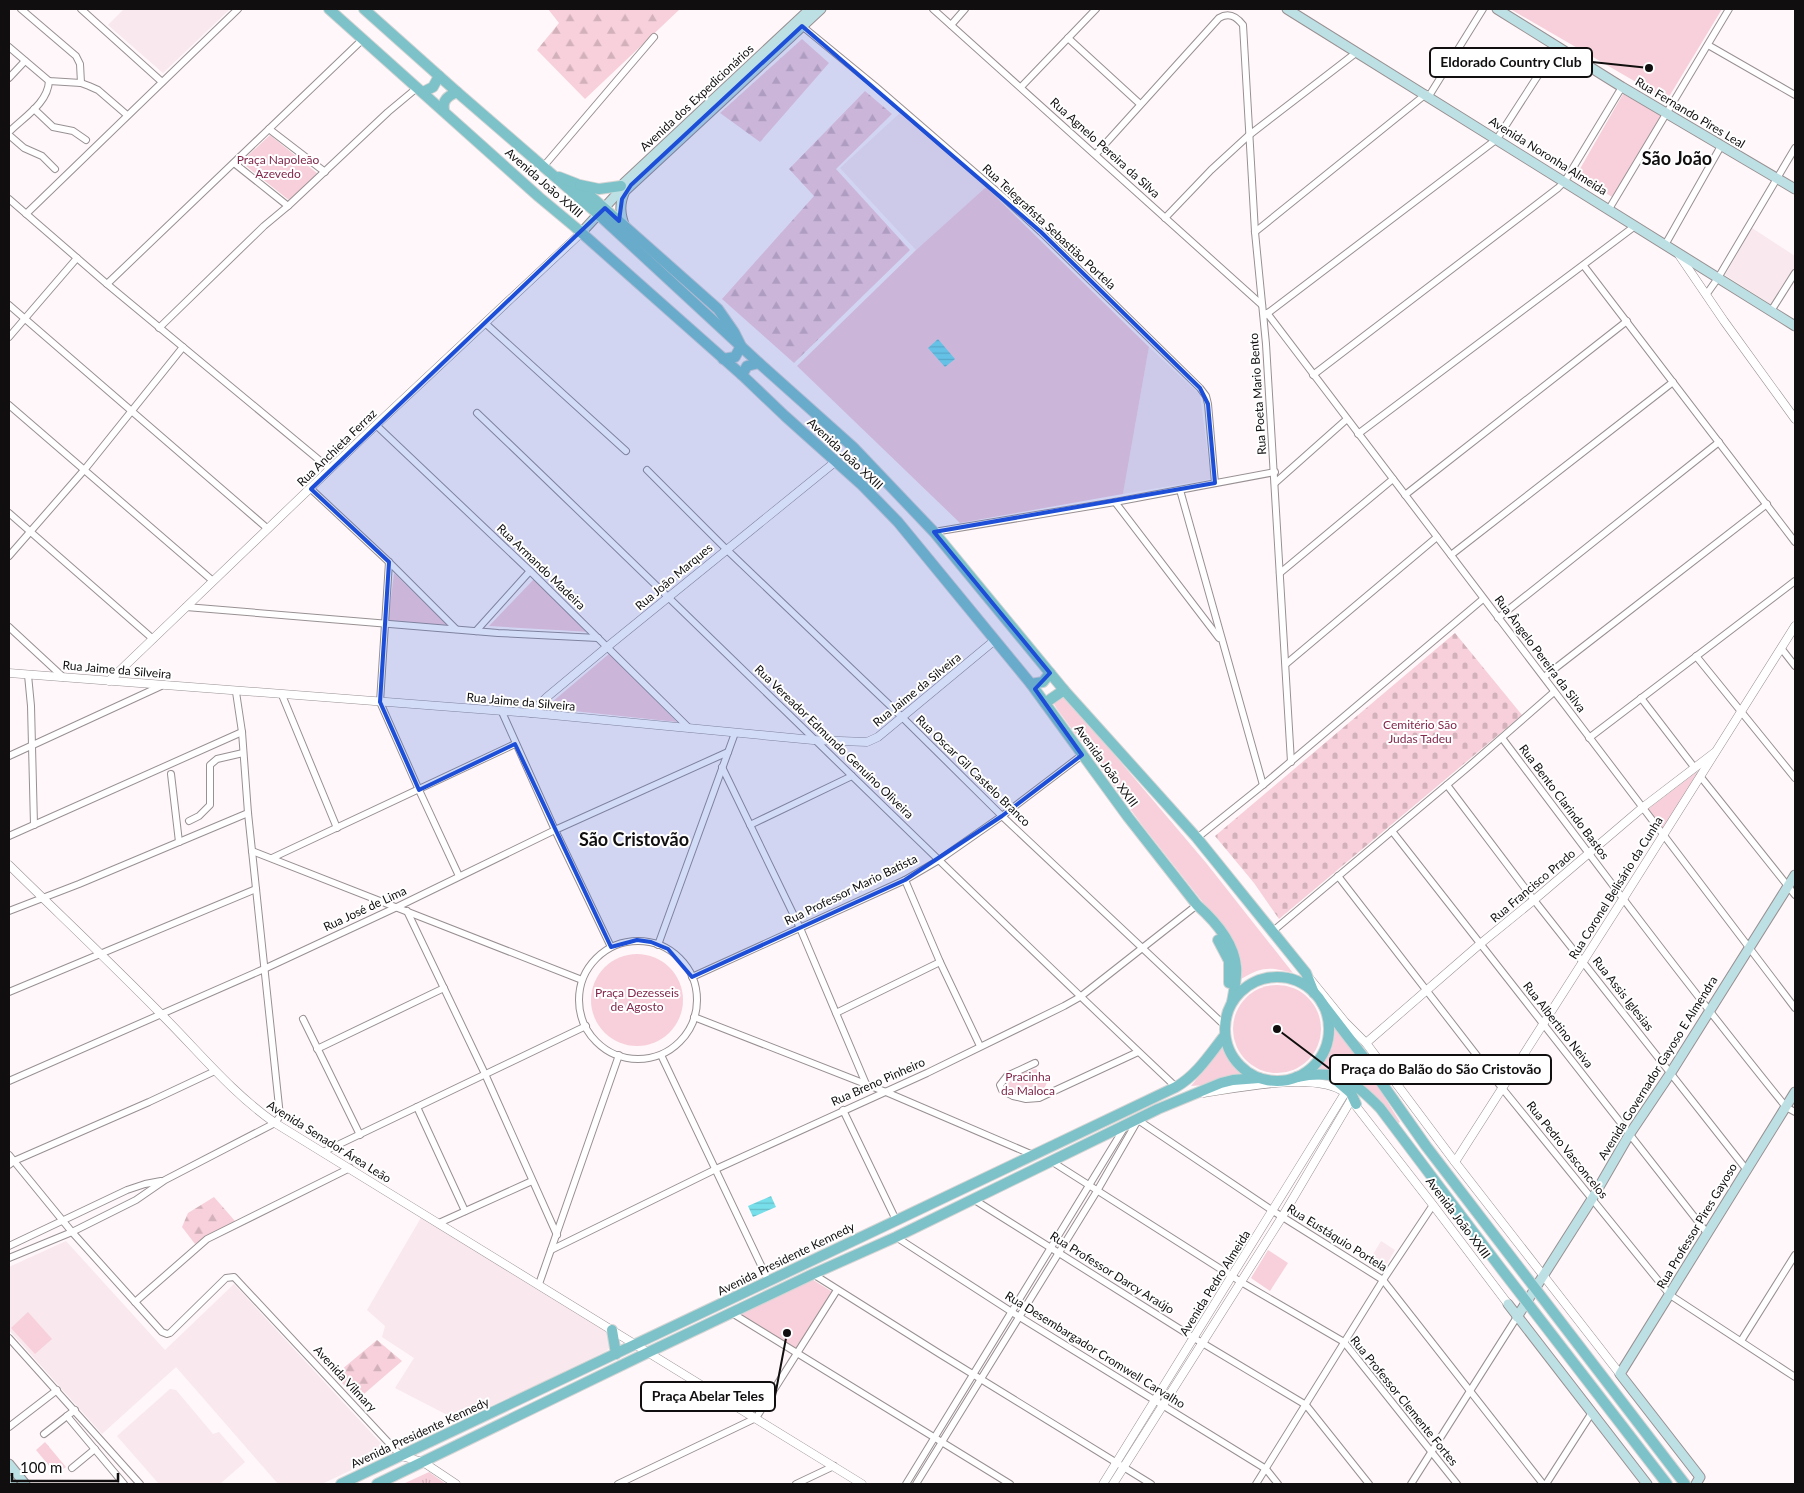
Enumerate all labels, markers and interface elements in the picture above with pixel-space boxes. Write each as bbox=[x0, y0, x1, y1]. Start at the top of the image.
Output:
street label: Avenida dos Expedicionários bbox=[637, 41, 757, 154]
callout: Eldorado Country Club bbox=[1430, 48, 1592, 77]
text: Eldorado Country Club bbox=[1440, 53, 1582, 70]
street label: Rua Fernando Pires Leal bbox=[1633, 74, 1748, 151]
street label: Rua Agnelo Pereira da Silva bbox=[1047, 94, 1163, 201]
street label: Avenida Noronha Almeida bbox=[1486, 113, 1610, 198]
street label: Avenida João XXIII bbox=[502, 145, 586, 220]
district label: São João bbox=[1642, 147, 1712, 169]
park label: Praça Napoleão Azevedo bbox=[237, 152, 319, 181]
street label: Rua Telegrafista Sebastião Portela bbox=[980, 161, 1119, 292]
street label: Rua Poeta Mario Bento bbox=[1246, 332, 1269, 455]
street label: Rua Anchieta Ferraz bbox=[294, 405, 380, 489]
street label: Avenida João XXIII bbox=[804, 415, 886, 493]
street label: Rua Armando Madeira bbox=[494, 521, 589, 613]
street label: Rua João Marques bbox=[632, 540, 715, 613]
street label: Rua Ângelo Pereira da Silva bbox=[1492, 592, 1589, 715]
street label: Rua Jaime da Silveira bbox=[870, 649, 964, 730]
street label: Rua Jaime da Silveira bbox=[62, 657, 172, 682]
street label: Rua Vereador Edmundo Genuíno Oliveira bbox=[752, 662, 917, 822]
street label: Rua Jaime da Silveira bbox=[466, 689, 576, 714]
street label: Rua Oscar Gil Castelo Branco bbox=[913, 712, 1034, 830]
park label: Cemitério São Judas Tadeu bbox=[1383, 717, 1457, 746]
street label: Avenida João XXIII bbox=[1071, 722, 1141, 810]
street label: Rua Bento Clarindo Bastos bbox=[1516, 741, 1613, 862]
street label: Rua Coronel Belisário da Cunha bbox=[1565, 814, 1666, 962]
district label: São Cristovão bbox=[579, 828, 689, 850]
street label: Rua Francisco Prado bbox=[1487, 846, 1578, 926]
street label: Rua Professor Mario Batista bbox=[782, 851, 920, 928]
street label: Rua José de Lima bbox=[321, 883, 409, 934]
street label: Rua Assis Iglesias bbox=[1590, 954, 1657, 1034]
street label: Avenida Governador Gayoso E Almendra bbox=[1595, 973, 1721, 1162]
street label: Rua Albertino Neiva bbox=[1520, 979, 1597, 1071]
park label: Praça Dezesseis de Agosto bbox=[595, 985, 679, 1014]
street label: Rua Breno Pinheiro bbox=[828, 1054, 927, 1109]
callout: Praça do Balão do São Cristovão bbox=[1330, 1055, 1551, 1084]
text: Praça do Balão do São Cristovão bbox=[1341, 1060, 1541, 1077]
park label: Pracinha da Maloca bbox=[1001, 1069, 1055, 1098]
street label: Avenida Senador Área Leão bbox=[264, 1097, 394, 1186]
street label: Rua Pedro Vasconcelos bbox=[1524, 1098, 1611, 1201]
street label: Rua Professor Pires Gayoso bbox=[1653, 1160, 1740, 1291]
street label: Avenida João XXIII bbox=[1423, 1174, 1494, 1261]
street label: Rua Eustáquio Portela bbox=[1284, 1201, 1390, 1275]
street label: Avenida Presidente Kennedy bbox=[715, 1218, 858, 1298]
street label: Avenida Pedro Almeida bbox=[1176, 1227, 1253, 1338]
street label: Rua Professor Darcy Araújo bbox=[1047, 1228, 1177, 1317]
street label: Rua Desembargador Cromwell Carvalho bbox=[1002, 1288, 1188, 1412]
street label: Rua Professor Clemente Fortes bbox=[1347, 1333, 1461, 1469]
street label: Avenida Vilmary bbox=[311, 1342, 380, 1415]
callout: Praça Abelar Teles bbox=[641, 1382, 775, 1411]
text: Praça Abelar Teles bbox=[652, 1387, 764, 1404]
street label: Avenida Presidente Kennedy bbox=[348, 1394, 492, 1471]
scale bar bbox=[12, 1450, 119, 1482]
text: 100 m bbox=[20, 1458, 62, 1476]

